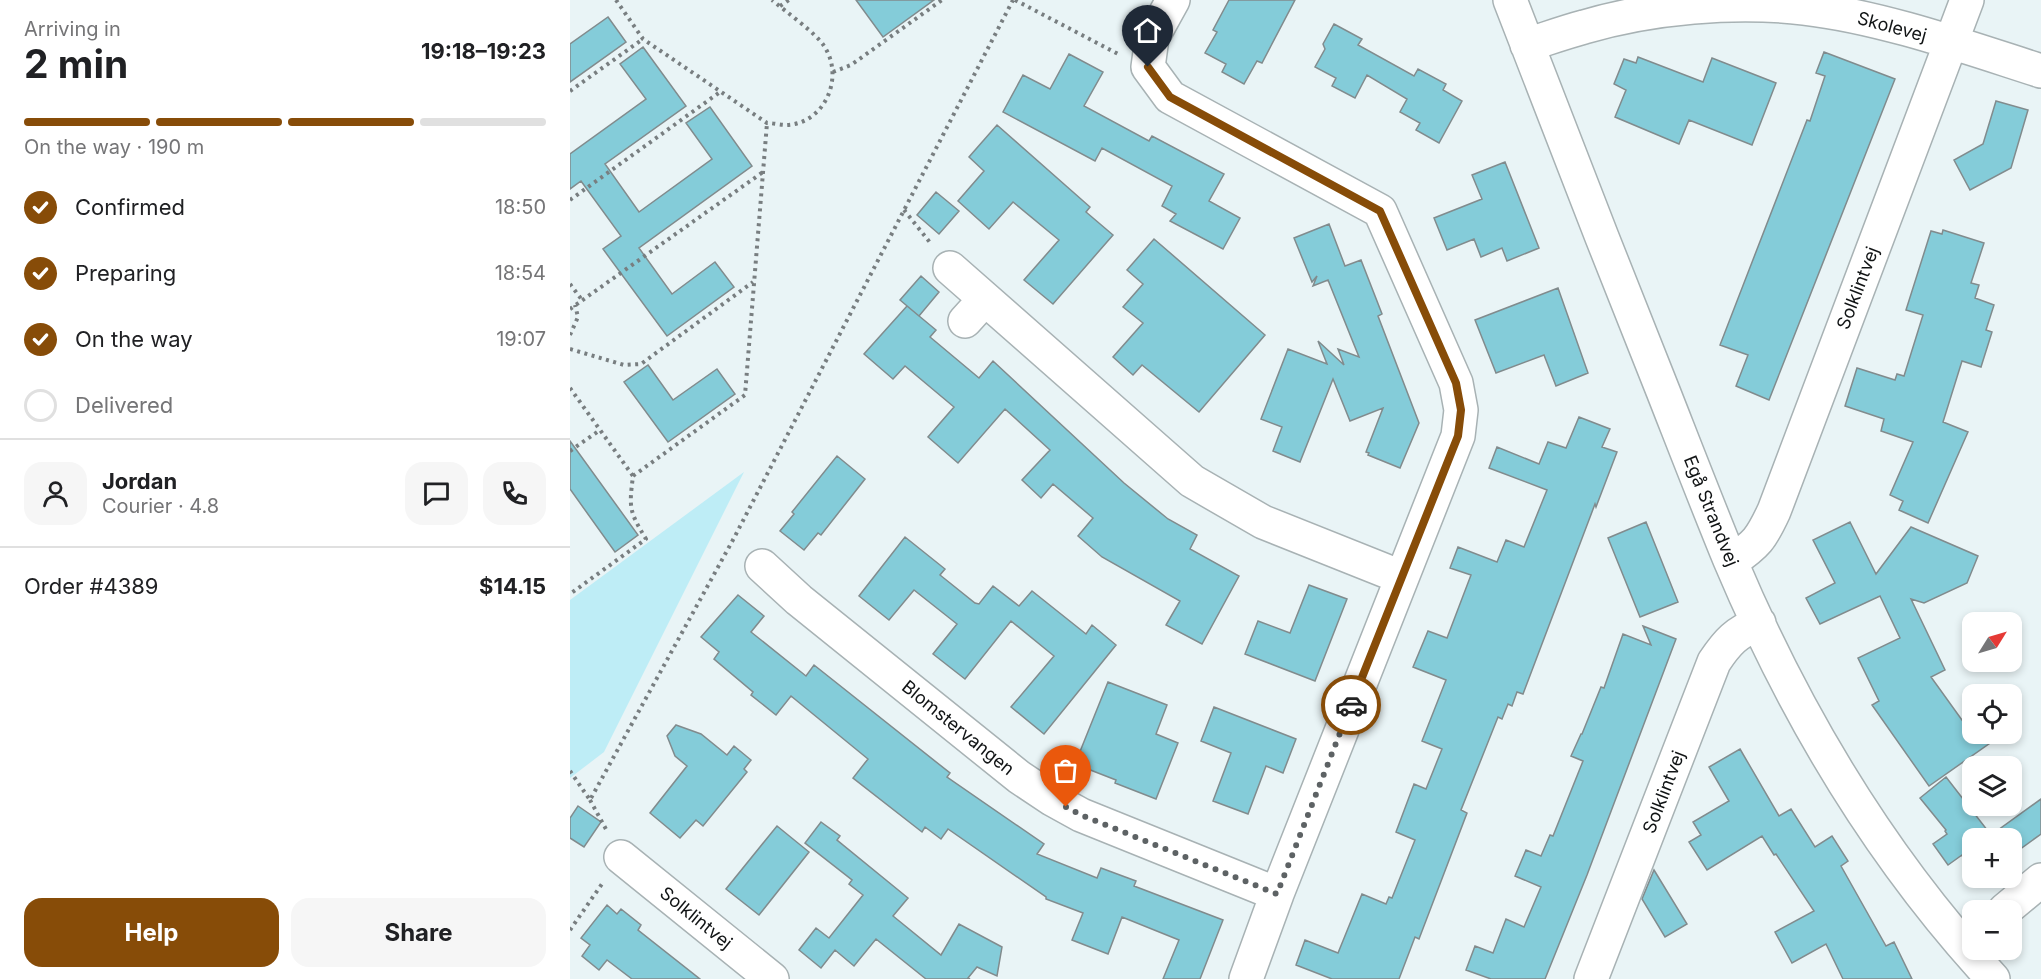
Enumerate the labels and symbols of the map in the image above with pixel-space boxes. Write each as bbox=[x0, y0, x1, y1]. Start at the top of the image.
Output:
pin bbox=[1122, 5, 1173, 67]
street label: Skolevej bbox=[1855, 7, 1929, 46]
street label: Solklintvej bbox=[1832, 244, 1883, 332]
street label: Egå Strandvej bbox=[1680, 452, 1743, 569]
north arrow bbox=[1962, 612, 2022, 672]
courier bbox=[1321, 675, 1381, 735]
street label: Blomstervangen bbox=[898, 676, 1019, 779]
pin bbox=[1040, 745, 1091, 807]
street label: Solklintvej bbox=[1638, 748, 1689, 836]
street label: Solklintvej bbox=[656, 882, 737, 953]

